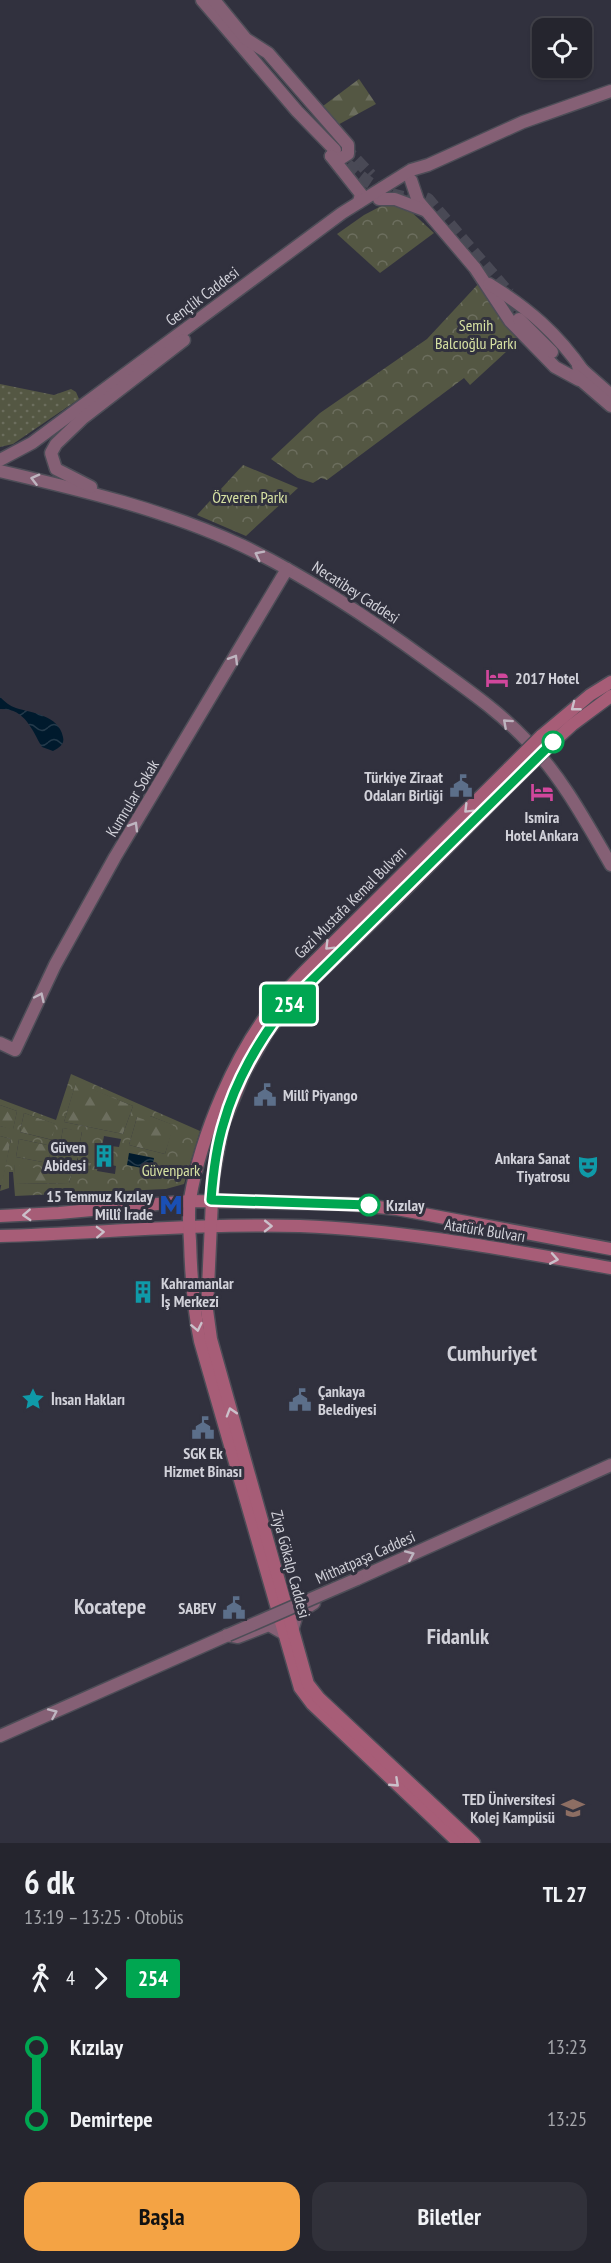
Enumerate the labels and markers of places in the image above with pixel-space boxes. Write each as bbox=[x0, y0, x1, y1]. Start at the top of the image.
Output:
hotel icon: 2017 Hotel bbox=[484, 665, 510, 691]
place label: 2017 Hotel bbox=[515, 668, 579, 688]
unlabelled marker bbox=[542, 731, 564, 753]
place label: Türkiye Ziraat Odaları Birliği bbox=[364, 767, 443, 805]
public building icon: Türkiye Ziraat Odaları Birliği bbox=[448, 773, 474, 799]
hotel icon: Ismira Hotel Ankara bbox=[529, 779, 555, 805]
place label: Ismira Hotel Ankara bbox=[505, 807, 579, 845]
public building icon: Millî Piyango bbox=[252, 1082, 278, 1108]
place label: Millî Piyango bbox=[283, 1085, 358, 1105]
place label: Güven Abidesi bbox=[43, 1137, 86, 1175]
building icon: Güven Abidesi bbox=[91, 1143, 117, 1169]
place label: Ankara Sanat Tiyatrosu bbox=[494, 1148, 570, 1186]
theatre icon: Ankara Sanat Tiyatrosu bbox=[575, 1154, 601, 1180]
place label: 15 Temmuz Kızılay Millî İrade bbox=[46, 1186, 154, 1224]
metro station icon: 15 Temmuz Kızılay Millî İrade bbox=[158, 1192, 184, 1218]
marker: Kızılay bbox=[358, 1194, 380, 1216]
place label: Kızılay bbox=[386, 1195, 425, 1215]
place label: Kahramanlar İş Merkezi bbox=[161, 1273, 234, 1311]
building icon: Kahramanlar İş Merkezi bbox=[130, 1279, 156, 1305]
place label: Çankaya Belediyesi bbox=[318, 1381, 377, 1419]
place icon: İnsan Hakları bbox=[20, 1386, 46, 1412]
public building icon: Çankaya Belediyesi bbox=[287, 1387, 313, 1413]
place label: İnsan Hakları bbox=[51, 1389, 125, 1409]
public building icon: SGK Ek Hizmet Binası bbox=[190, 1415, 216, 1441]
place label: SGK Ek Hizmet Binası bbox=[164, 1443, 242, 1481]
public building icon: SABEV bbox=[221, 1595, 247, 1621]
place label: SABEV bbox=[178, 1598, 217, 1618]
place label: TED Üniversitesi Kolej Kampüsü bbox=[462, 1789, 555, 1827]
school or university icon: TED Üniversitesi Kolej Kampüsü bbox=[560, 1795, 586, 1821]

